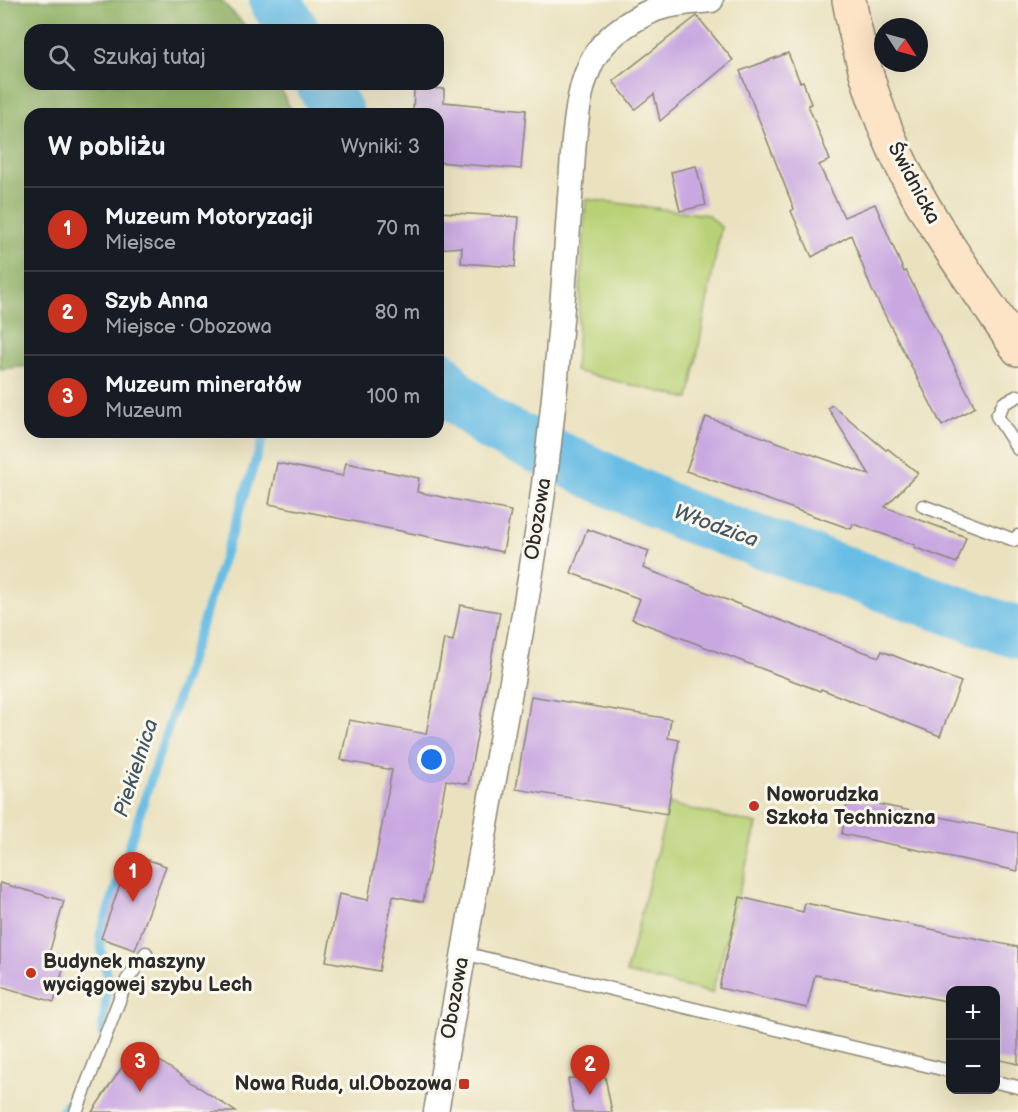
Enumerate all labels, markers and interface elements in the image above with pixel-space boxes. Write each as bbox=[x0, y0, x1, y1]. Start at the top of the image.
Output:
north arrow bbox=[874, 18, 928, 72]
search box bbox=[24, 24, 444, 90]
icon: search bbox=[45, 41, 78, 74]
text: Szukaj tutaj bbox=[93, 44, 206, 71]
text: W pobliżu bbox=[48, 132, 166, 163]
text: Wyniki: 3 bbox=[341, 135, 420, 159]
street label: Świdnicka bbox=[883, 138, 946, 228]
text: Muzeum Motoryzacji bbox=[105, 204, 313, 231]
text: 1 bbox=[63, 217, 72, 241]
text: 70 m bbox=[376, 217, 420, 241]
text: Miejsce bbox=[105, 231, 176, 255]
text: Szyb Anna bbox=[105, 288, 208, 315]
text: 2 bbox=[62, 301, 73, 325]
text: 80 m bbox=[375, 301, 420, 325]
text: Miejsce · Obozowa bbox=[105, 315, 272, 339]
text: Muzeum minerałów bbox=[105, 372, 302, 399]
text: 3 bbox=[62, 385, 73, 409]
text: 100 m bbox=[367, 385, 420, 409]
text: Muzeum bbox=[105, 399, 182, 423]
street label: Obozowa bbox=[520, 476, 556, 562]
water label: Włodzica bbox=[670, 499, 762, 553]
water label: Piekielnica bbox=[108, 716, 164, 820]
your location bbox=[417, 745, 446, 774]
place label: Noworudzka Szkoła Techniczna bbox=[766, 783, 936, 830]
marker: Noworudzka Szkoła Techniczna bbox=[747, 799, 761, 813]
pin: 1 bbox=[114, 852, 152, 902]
place label: Budynek maszyny wyciągowej szybu Lech bbox=[43, 950, 253, 997]
street label: Obozowa bbox=[436, 955, 474, 1041]
marker: Budynek maszyny wyciągowej szybu Lech bbox=[24, 966, 38, 980]
map controls bbox=[946, 986, 1000, 1094]
button: + bbox=[946, 986, 1000, 1040]
button: − bbox=[946, 1040, 1000, 1094]
pin: 3 bbox=[120, 1042, 160, 1092]
pin: 2 bbox=[570, 1046, 610, 1095]
place label: Nowa Ruda, ul.Obozowa bbox=[235, 1072, 452, 1096]
marker: Nowa Ruda, ul.Obozowa bbox=[457, 1077, 471, 1091]

